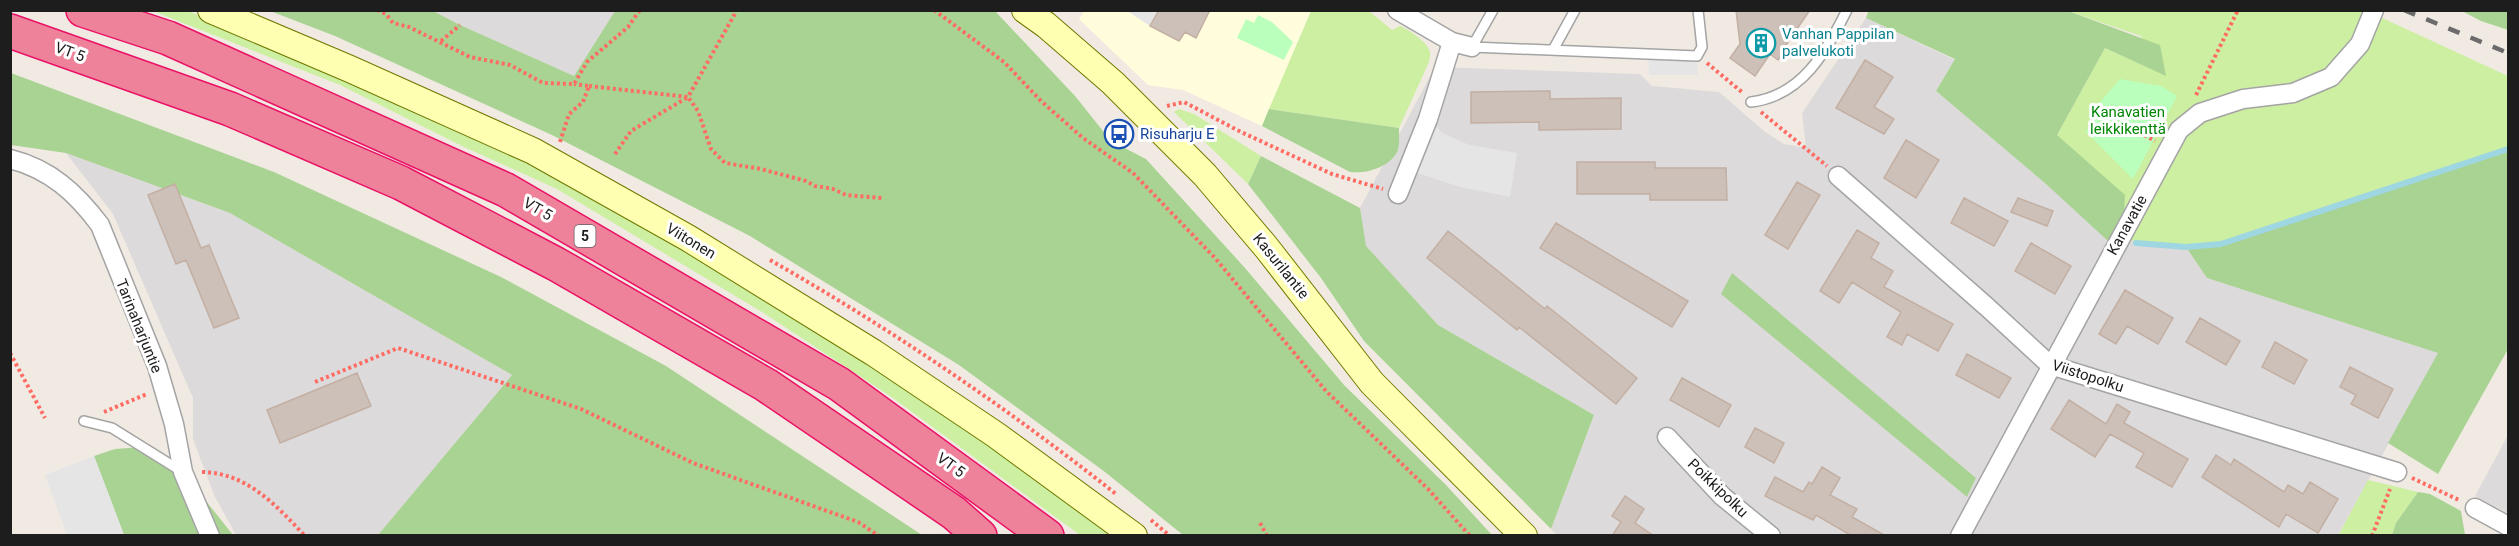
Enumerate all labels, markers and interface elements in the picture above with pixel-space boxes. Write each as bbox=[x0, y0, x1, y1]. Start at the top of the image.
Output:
place label: Vanhan Pappilan palvelukoti bbox=[1782, 25, 1894, 60]
building icon: Vanhan Pappilan palvelukoti bbox=[1745, 27, 1777, 59]
street label: VT 5 bbox=[53, 38, 87, 66]
park label: Kanavatien leikkikenttä bbox=[2090, 103, 2166, 138]
bus stop icon: Risuharju E bbox=[1103, 118, 1135, 150]
place label: Risuharju E bbox=[1140, 125, 1215, 143]
street label: Kanavatie bbox=[2103, 192, 2151, 258]
street label: VT 5 bbox=[520, 194, 556, 224]
street label: Viitonen bbox=[663, 219, 719, 263]
road number: 5 bbox=[574, 225, 596, 247]
street label: Kasurilantie bbox=[1249, 230, 1313, 302]
street label: Tarinaharjuntie bbox=[112, 276, 166, 376]
street label: Viistopolku bbox=[2050, 356, 2126, 396]
street label: VT 5 bbox=[933, 449, 969, 481]
street label: Poikkipolku bbox=[1684, 455, 1752, 521]

